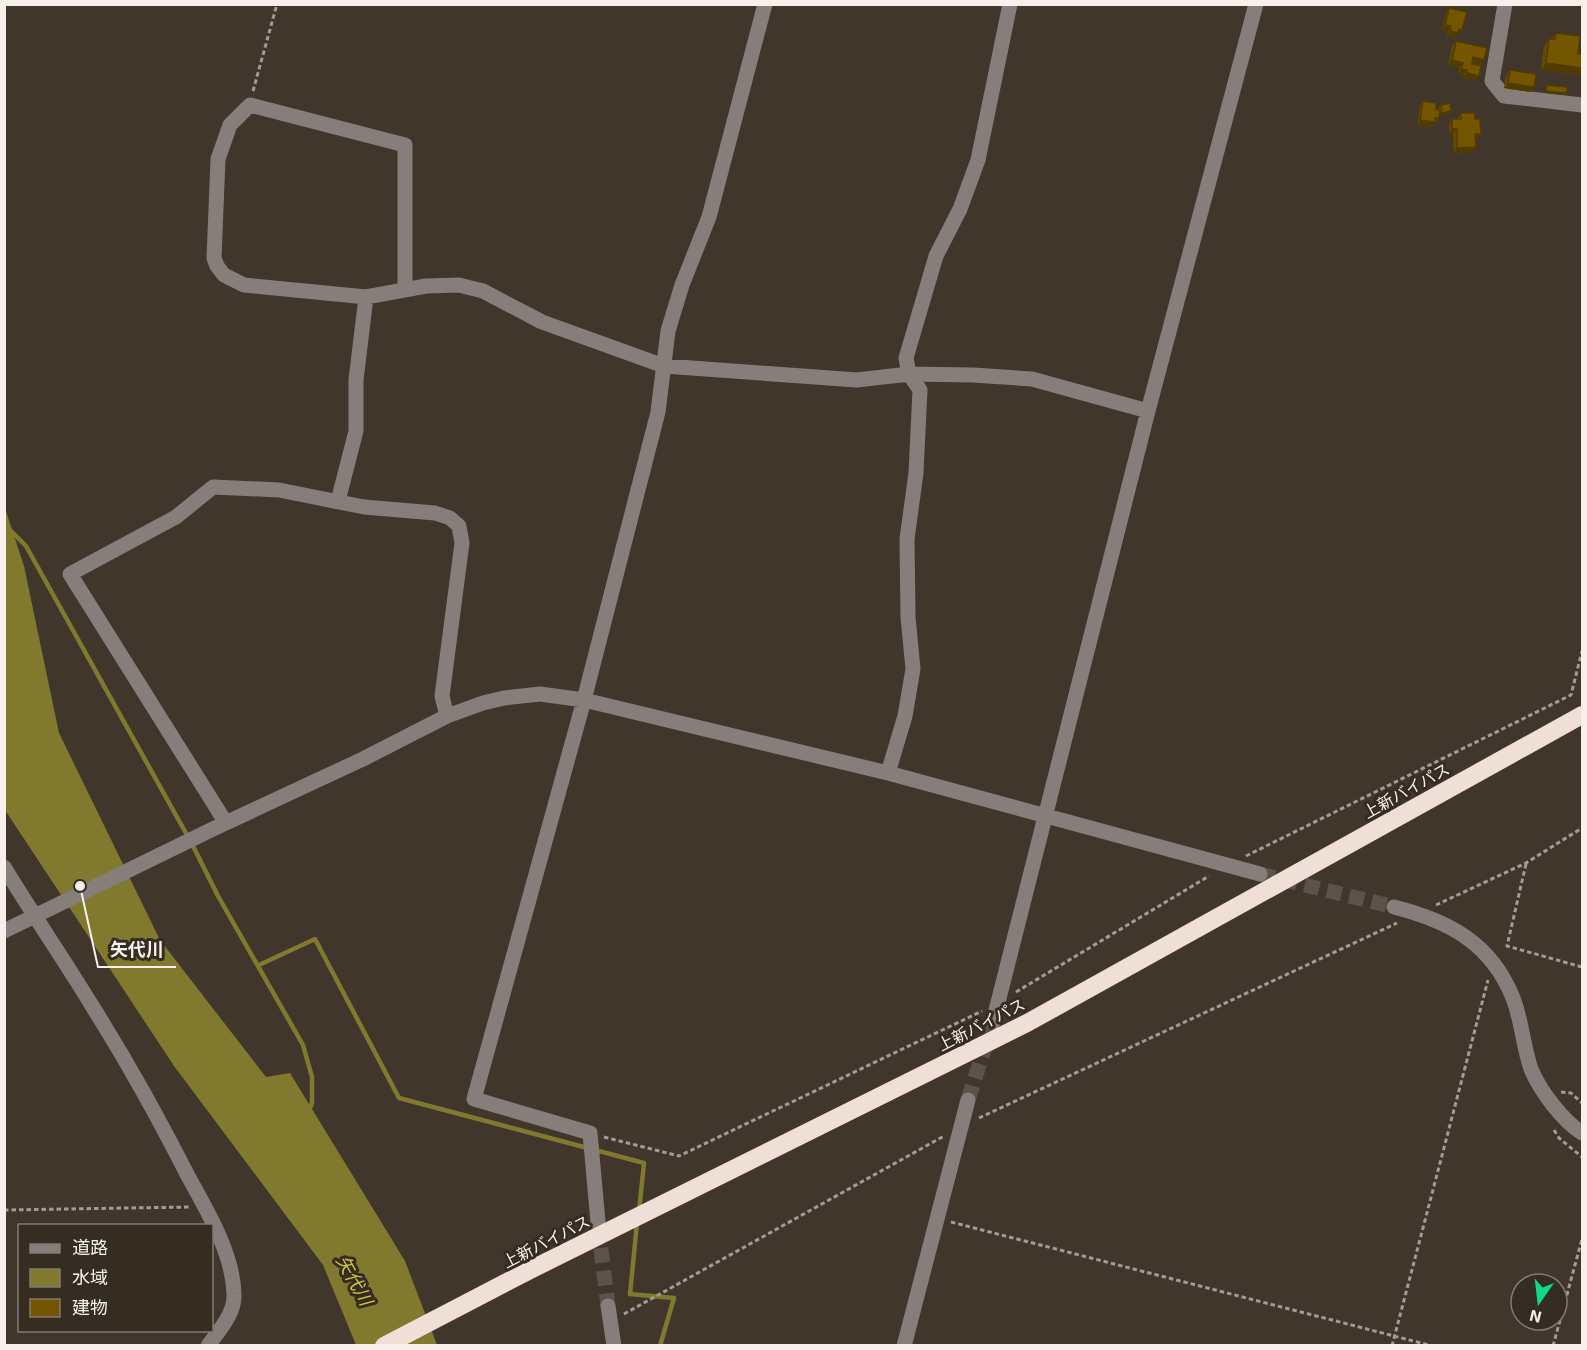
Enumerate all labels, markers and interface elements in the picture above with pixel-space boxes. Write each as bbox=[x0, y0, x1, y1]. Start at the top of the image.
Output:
street label: 上新バイパス bbox=[1360, 758, 1452, 822]
callout: 矢代川 bbox=[98, 931, 176, 967]
text: 矢代川 bbox=[110, 938, 164, 960]
street label: 上新バイパス bbox=[934, 994, 1028, 1054]
street label: 上新バイパス bbox=[499, 1211, 593, 1271]
legend bbox=[18, 1224, 213, 1332]
text: 道路 bbox=[72, 1236, 108, 1258]
water label: 矢代川 bbox=[332, 1251, 379, 1311]
text: 水域 bbox=[72, 1266, 108, 1288]
north arrow bbox=[1509, 1272, 1569, 1332]
text: 建物 bbox=[72, 1296, 108, 1318]
text: N bbox=[1527, 1306, 1543, 1328]

